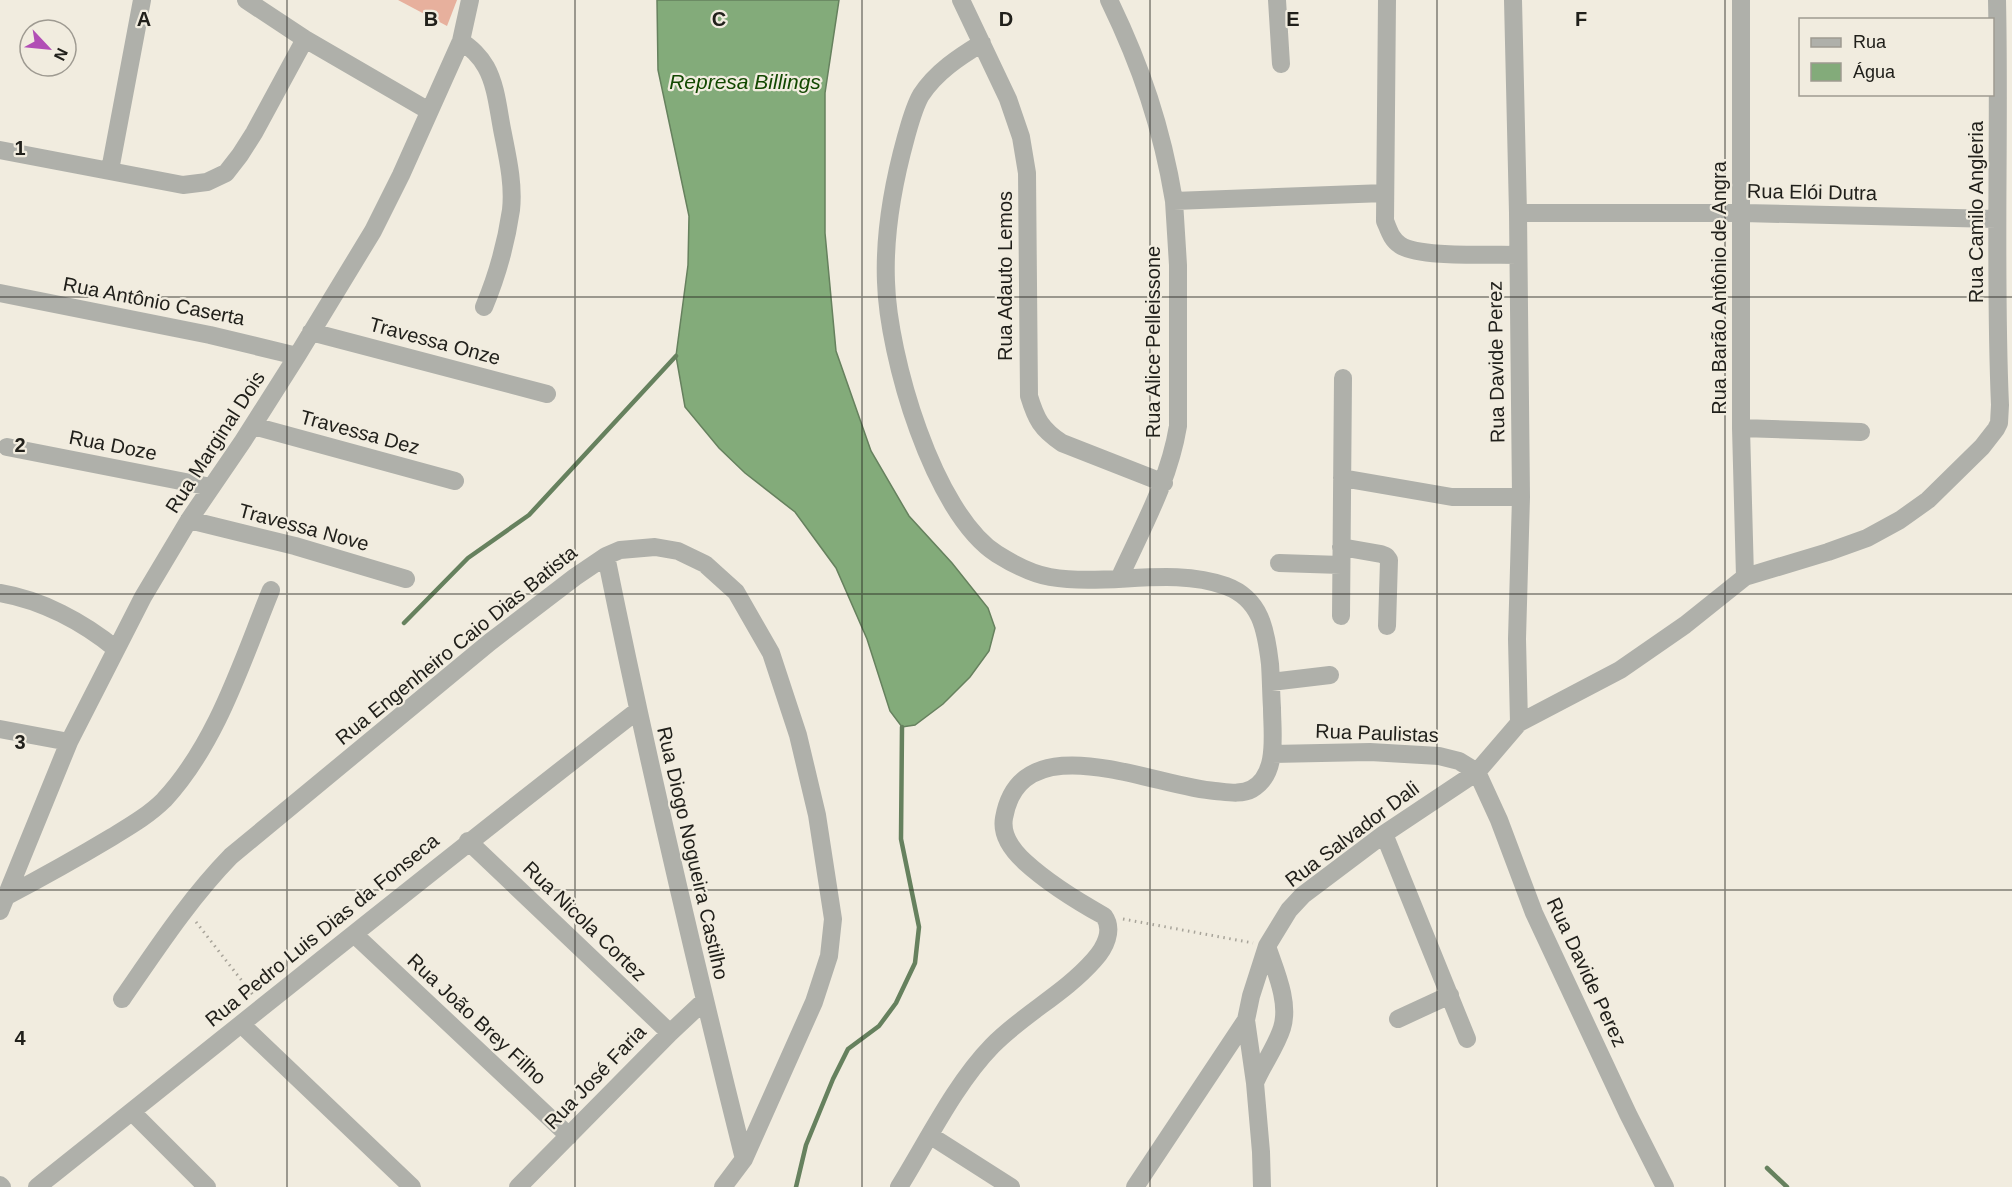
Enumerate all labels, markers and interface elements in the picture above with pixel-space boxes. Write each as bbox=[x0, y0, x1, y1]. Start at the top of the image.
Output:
text: A bbox=[137, 8, 151, 30]
text: B bbox=[424, 8, 438, 30]
text: C bbox=[712, 8, 726, 30]
text: D bbox=[999, 8, 1013, 30]
text: E bbox=[1286, 8, 1300, 30]
text: F bbox=[1575, 8, 1587, 30]
north arrow bbox=[18, 18, 78, 78]
legend bbox=[1799, 18, 1994, 96]
text: Rua bbox=[1853, 32, 1887, 52]
text: N bbox=[51, 45, 71, 63]
text: Água bbox=[1853, 62, 1896, 82]
water label: Represa Billings bbox=[669, 70, 821, 93]
street label: Rua Camilo Angleria bbox=[1965, 120, 1987, 303]
text: 1 bbox=[14, 137, 26, 159]
street label: Rua Barão Antônio de Angra bbox=[1708, 160, 1730, 415]
street label: Rua Elói Dutra bbox=[1747, 180, 1878, 204]
street label: Rua Adauto Lemos bbox=[994, 191, 1016, 361]
street label: Rua Alice Pelleissone bbox=[1142, 246, 1164, 438]
street label: Rua Antônio Caserta bbox=[61, 273, 248, 330]
street label: Rua Davide Perez bbox=[1484, 281, 1508, 443]
street label: Travessa Onze bbox=[367, 313, 503, 369]
street label: Rua Marginal Dois bbox=[161, 367, 269, 517]
street label: Travessa Dez bbox=[298, 406, 422, 458]
street label: Rua Doze bbox=[67, 426, 159, 464]
text: 2 bbox=[14, 434, 26, 456]
street label: Travessa Nove bbox=[237, 499, 371, 555]
street label: Rua Engenheiro Caio Dias Batista bbox=[331, 540, 582, 749]
street label: Rua Paulistas bbox=[1315, 720, 1439, 746]
street label: Rua Diogo Nogueira Castilho bbox=[653, 724, 733, 982]
text: 3 bbox=[14, 731, 26, 753]
street label: Rua Salvador Dali bbox=[1281, 777, 1423, 891]
street label: Rua Pedro Luis Dias da Fonseca bbox=[201, 829, 444, 1031]
street label: Rua Nicola Cortez bbox=[519, 857, 651, 985]
street label: Rua Davide Perez bbox=[1543, 894, 1631, 1050]
street label: Rua João Brey Filho bbox=[403, 949, 551, 1089]
street label: Rua José Faria bbox=[540, 1020, 651, 1133]
text: 4 bbox=[14, 1027, 26, 1049]

